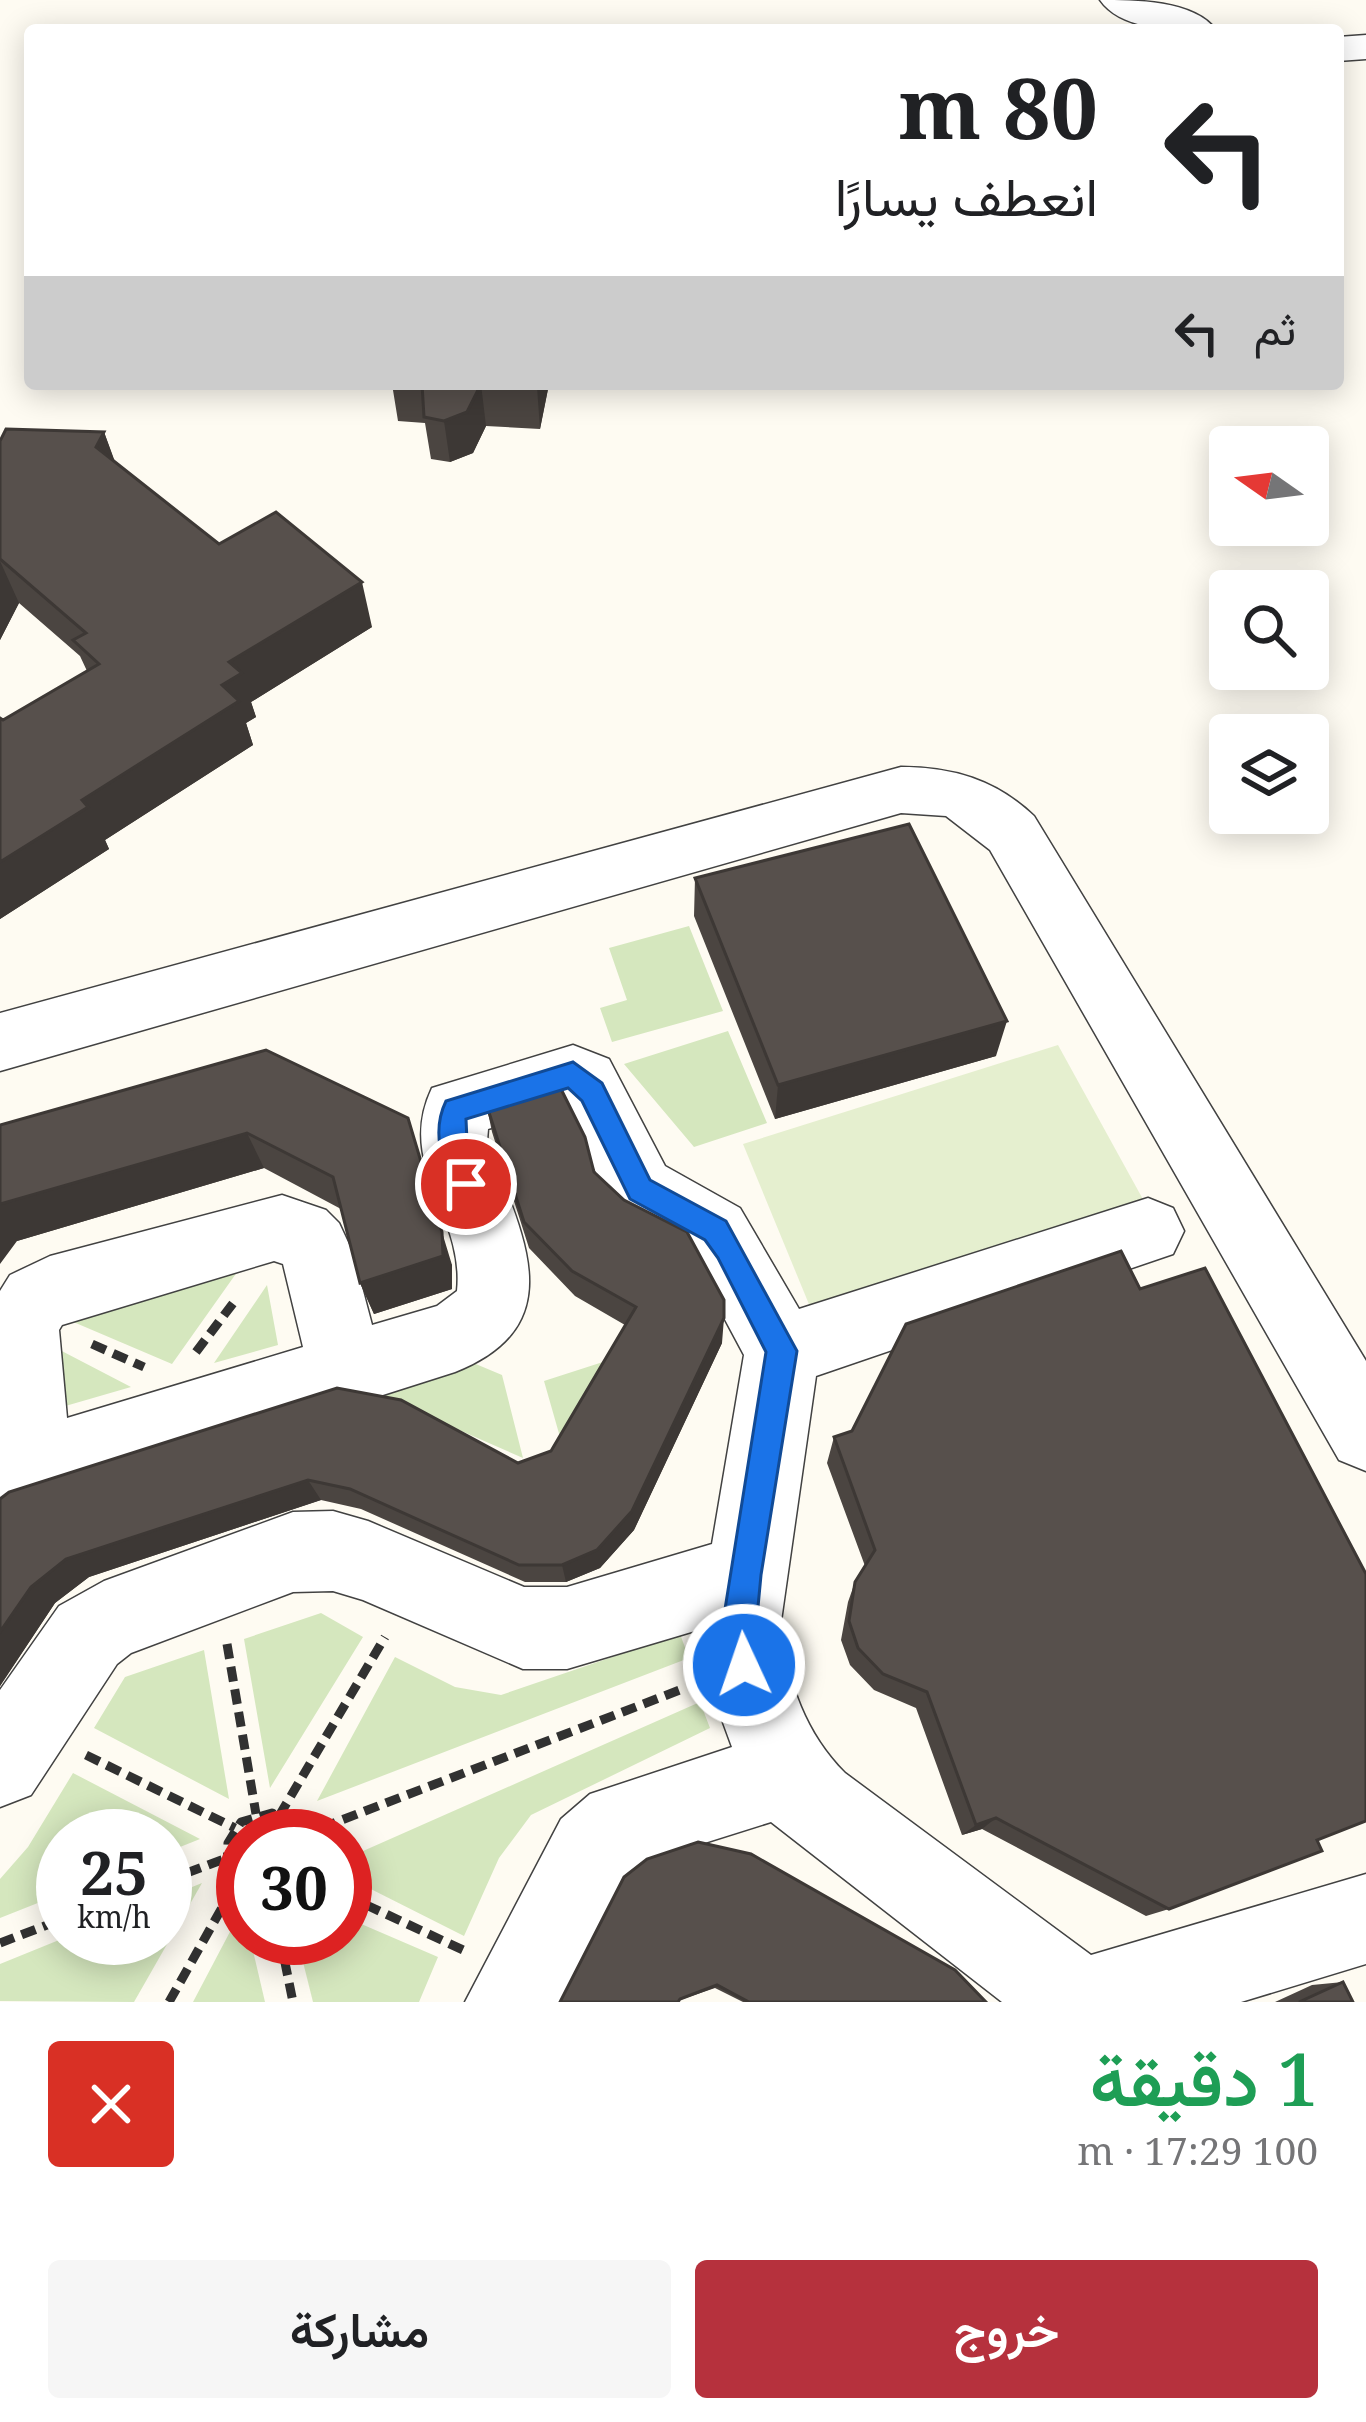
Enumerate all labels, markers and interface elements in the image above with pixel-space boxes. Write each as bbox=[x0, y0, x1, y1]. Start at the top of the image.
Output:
text: 80 m bbox=[898, 49, 1098, 164]
icon: left bbox=[1140, 72, 1296, 228]
text: انعطف يسارًا bbox=[835, 158, 1098, 232]
text: ثم bbox=[1254, 297, 1296, 358]
icon: left bbox=[1164, 300, 1230, 366]
north arrow bbox=[1209, 426, 1329, 546]
map controls bbox=[1209, 426, 1329, 834]
button: search bbox=[1209, 570, 1329, 690]
button: layers bbox=[1209, 714, 1329, 834]
pin bbox=[415, 1133, 517, 1235]
icon: arrive bbox=[433, 1151, 499, 1217]
position arrow bbox=[681, 1602, 807, 1728]
speed limit sign: 30 bbox=[216, 1809, 372, 1965]
text: 25 bbox=[80, 1831, 148, 1913]
text: km/h bbox=[77, 1896, 151, 1937]
text: 1 دقيقة bbox=[1090, 2029, 1318, 2127]
button: close bbox=[48, 2041, 174, 2167]
text: 100 m · 17:29 bbox=[1077, 2123, 1318, 2176]
button: مشاركة bbox=[48, 2260, 671, 2398]
button: خروج bbox=[695, 2260, 1318, 2398]

